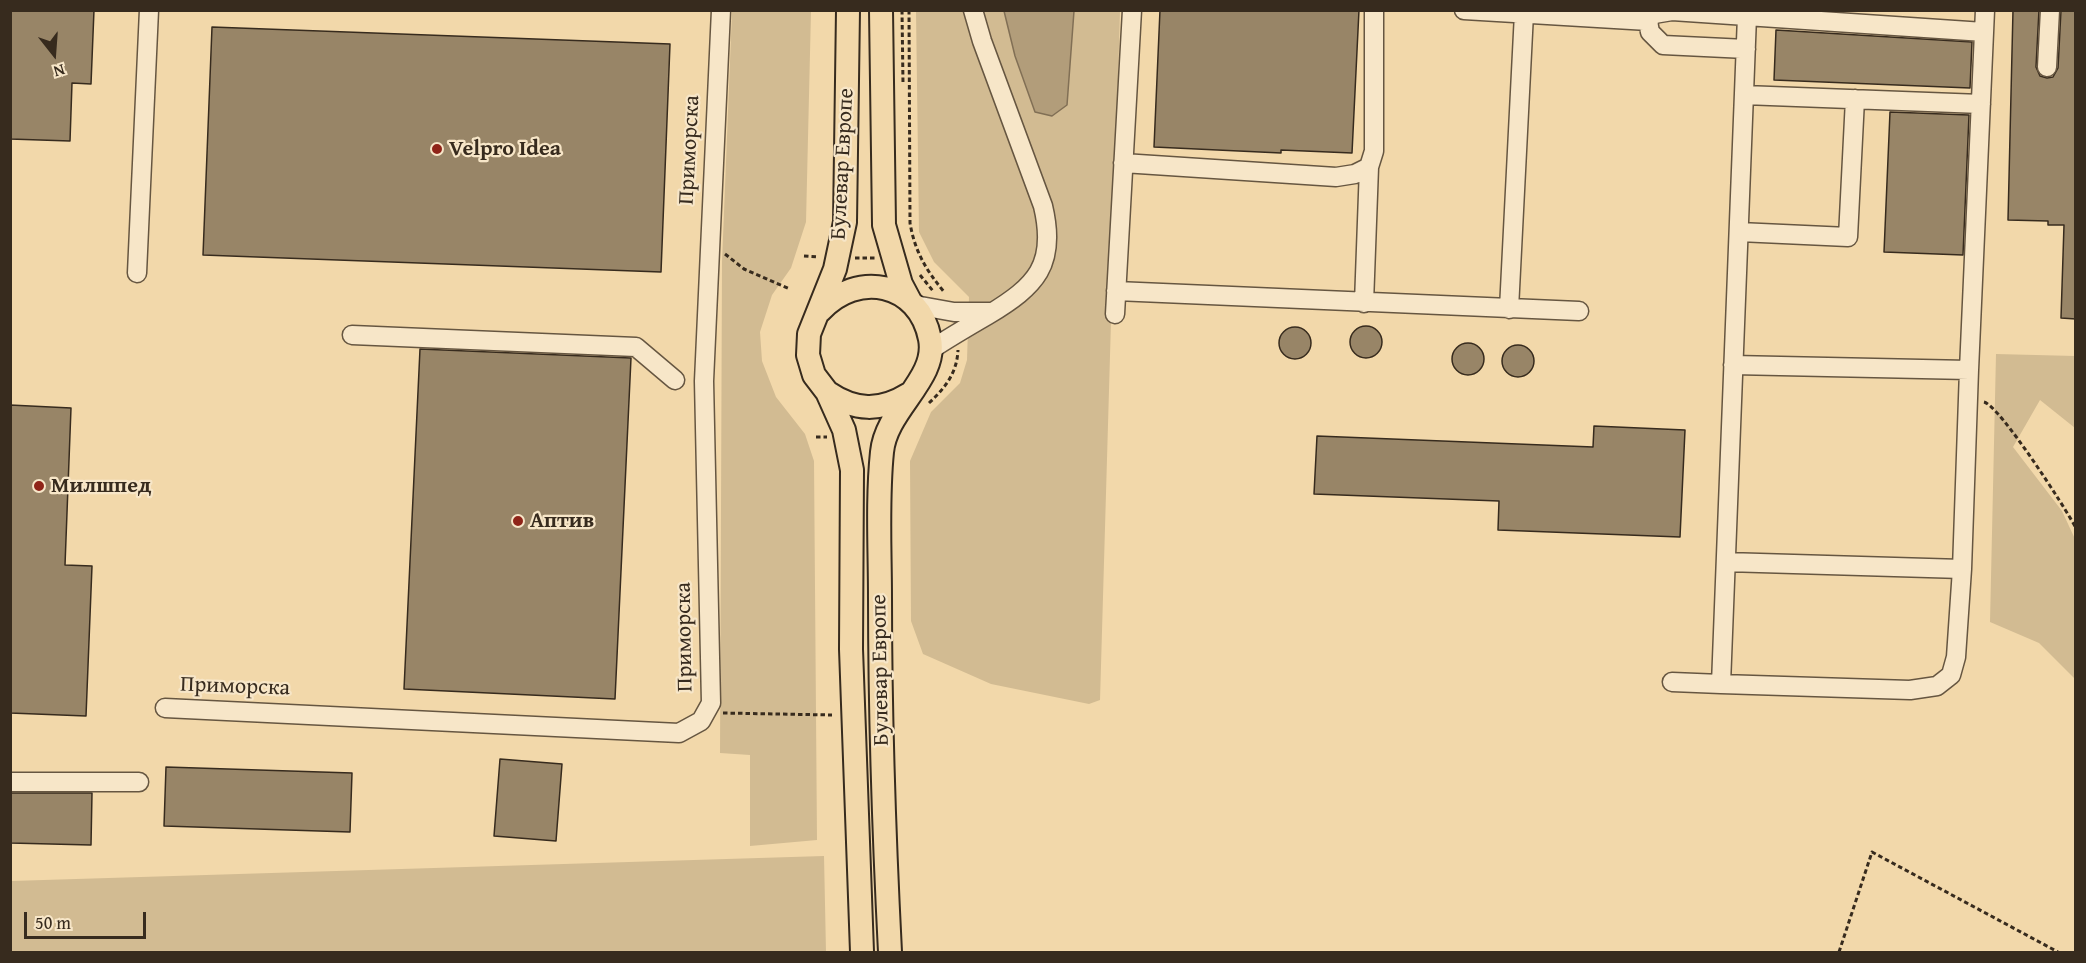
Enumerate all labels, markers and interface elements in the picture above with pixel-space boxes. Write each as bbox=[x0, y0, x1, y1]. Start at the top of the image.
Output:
north arrow bbox=[24, 24, 84, 84]
text: N bbox=[51, 58, 68, 84]
street label: Булевар Европе bbox=[826, 88, 860, 240]
street label: Приморска bbox=[674, 95, 706, 205]
place label: Velpro Idea bbox=[449, 136, 561, 162]
marker: Velpro Idea bbox=[430, 142, 444, 156]
place label: Милшпед bbox=[51, 473, 151, 499]
marker: Милшпед bbox=[32, 479, 46, 493]
place label: Аптив bbox=[530, 508, 594, 534]
marker: Аптив bbox=[511, 514, 525, 528]
street label: Приморска bbox=[671, 582, 699, 692]
street label: Булевар Европе bbox=[866, 594, 896, 746]
street label: Приморска bbox=[180, 672, 290, 702]
scale bar bbox=[27, 900, 148, 938]
text: 50 m bbox=[35, 909, 71, 936]

